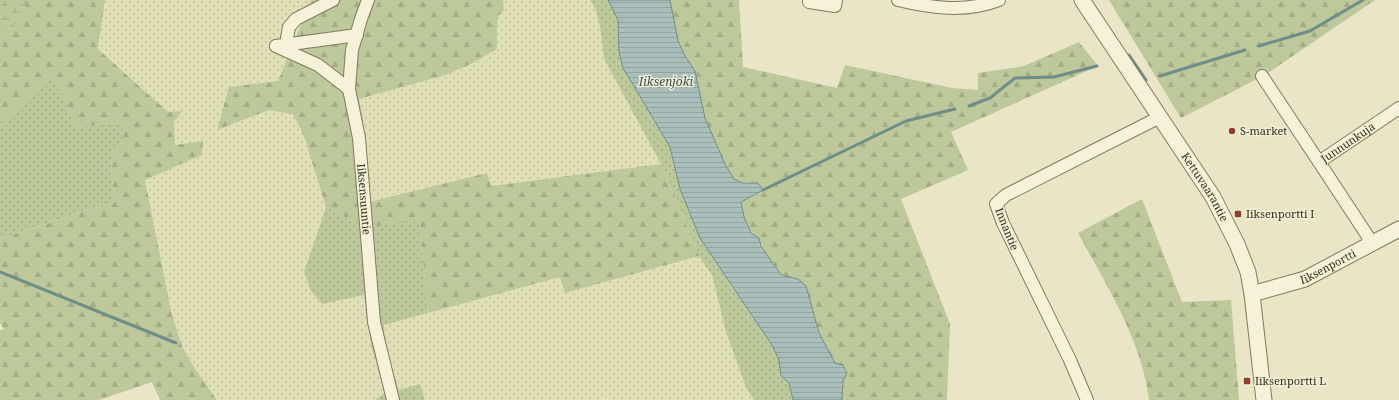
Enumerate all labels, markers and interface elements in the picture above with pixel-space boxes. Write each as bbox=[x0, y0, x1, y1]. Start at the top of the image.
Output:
water label: Iiksenjoki bbox=[638, 73, 694, 90]
street label: Junnunkuja bbox=[1317, 118, 1378, 166]
place label: S-market bbox=[1240, 123, 1287, 138]
marker: S-market bbox=[1227, 126, 1237, 136]
street label: Kettuvaarantie bbox=[1178, 149, 1232, 224]
street label: Iiksensuuntie bbox=[354, 163, 375, 235]
street label: Innantie bbox=[992, 205, 1023, 252]
place label: Iiksenportti I bbox=[1246, 206, 1314, 221]
marker: Iiksenportti I bbox=[1233, 209, 1243, 219]
street label: Iiksenportti bbox=[1298, 245, 1359, 287]
place label: Iiksenportti L bbox=[1255, 373, 1326, 388]
marker: Iiksenportti L bbox=[1242, 376, 1252, 386]

